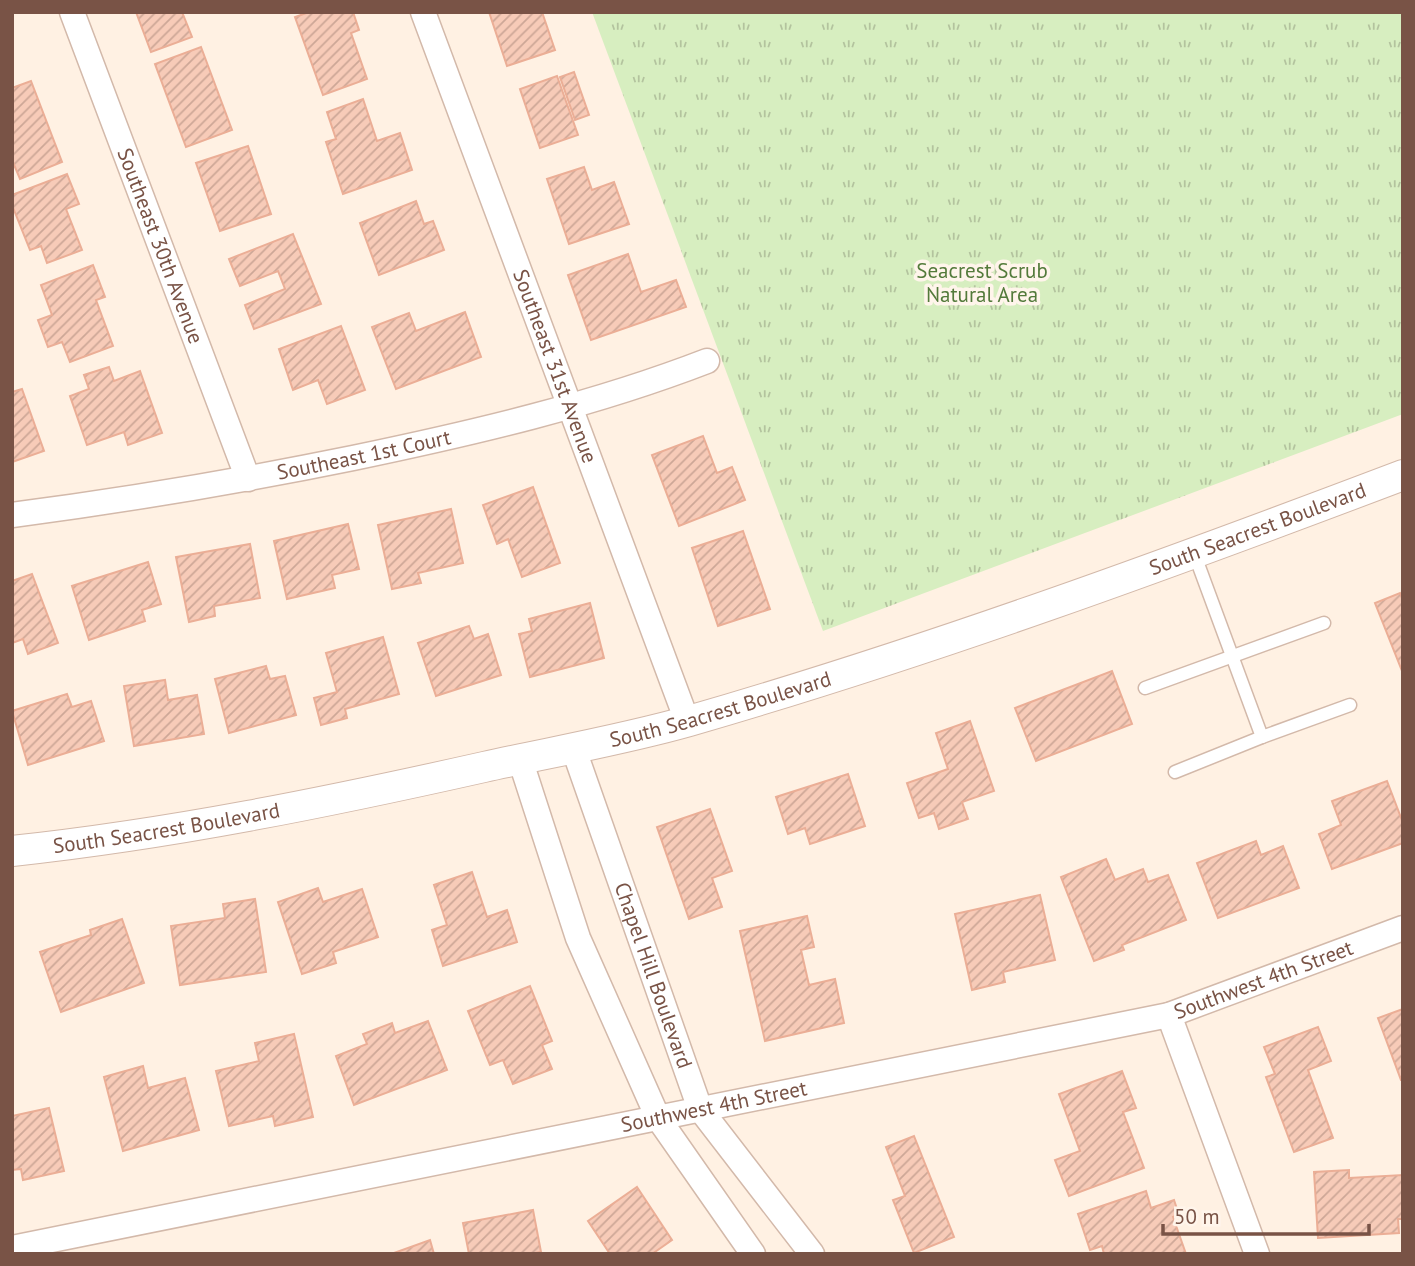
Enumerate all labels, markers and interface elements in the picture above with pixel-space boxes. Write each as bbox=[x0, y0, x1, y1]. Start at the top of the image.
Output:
street label: Southeast 30th Avenue bbox=[111, 144, 210, 347]
park label: Seacrest Scrub Natural Area bbox=[916, 257, 1048, 308]
street label: Southeast 31st Avenue bbox=[507, 266, 604, 467]
street label: Southeast 1st Court bbox=[275, 423, 453, 486]
street label: South Seacrest Boulevard bbox=[1145, 476, 1370, 581]
street label: South Seacrest Boulevard bbox=[607, 665, 834, 753]
street label: South Seacrest Boulevard bbox=[51, 796, 282, 859]
street label: Chapel Hill Boulevard bbox=[608, 878, 699, 1072]
street label: Southwest 4th Street bbox=[1170, 934, 1357, 1025]
street label: Southwest 4th Street bbox=[618, 1074, 809, 1138]
scale bar bbox=[1163, 1192, 1370, 1236]
text: 50 m bbox=[1174, 1203, 1220, 1230]

